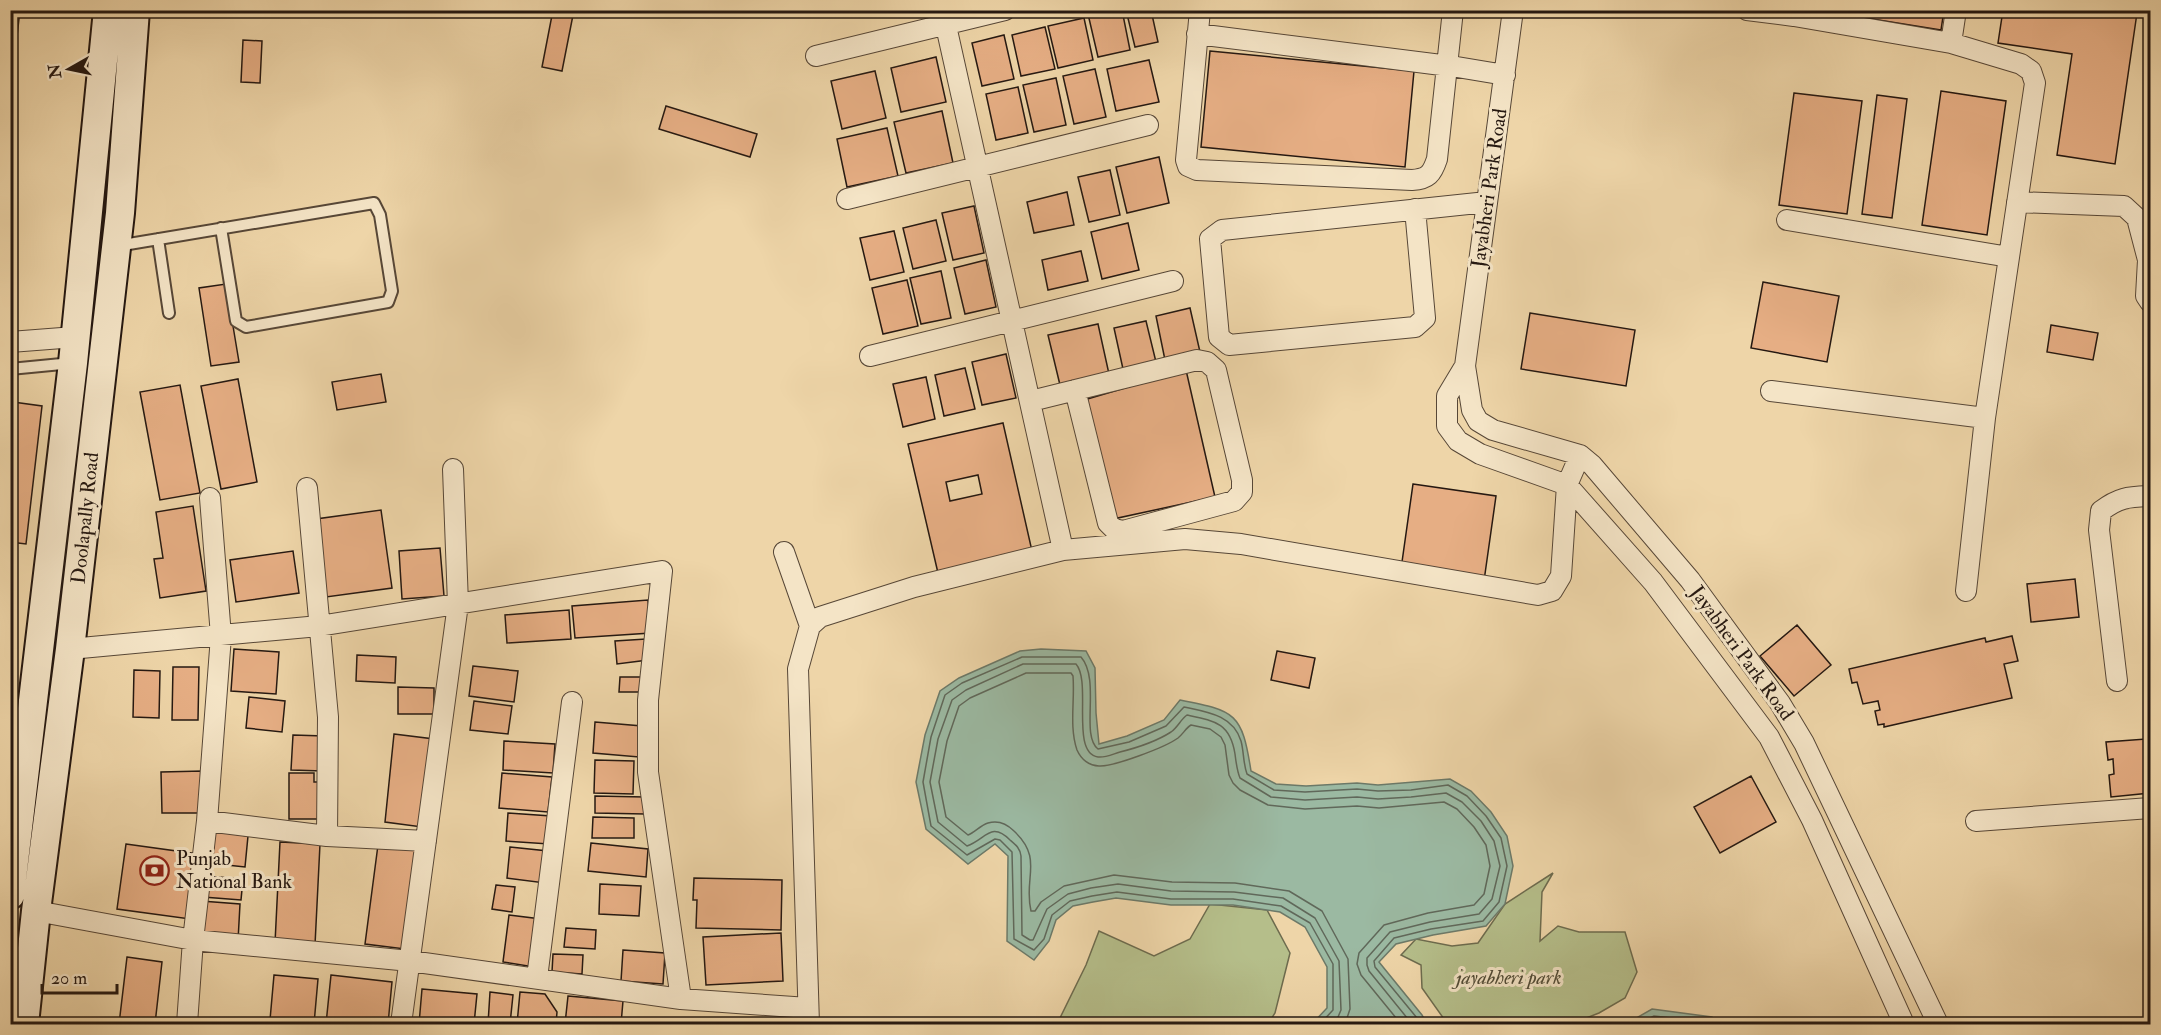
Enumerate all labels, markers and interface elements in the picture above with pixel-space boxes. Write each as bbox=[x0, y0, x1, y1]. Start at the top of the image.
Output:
north arrow bbox=[39, 39, 99, 99]
text: N bbox=[44, 62, 66, 81]
street label: Jayabheri Park Road bbox=[1465, 107, 1513, 270]
street label: Doolapally Road bbox=[66, 451, 105, 585]
street label: Jayabheri Park Road bbox=[1684, 580, 1799, 725]
place label: Punjab National Bank bbox=[176, 846, 292, 894]
bank icon: Punjab National Bank bbox=[139, 854, 171, 886]
scale bar bbox=[42, 957, 117, 995]
park label: jayabheri park bbox=[1450, 965, 1562, 990]
text: 20 m bbox=[51, 967, 87, 990]

